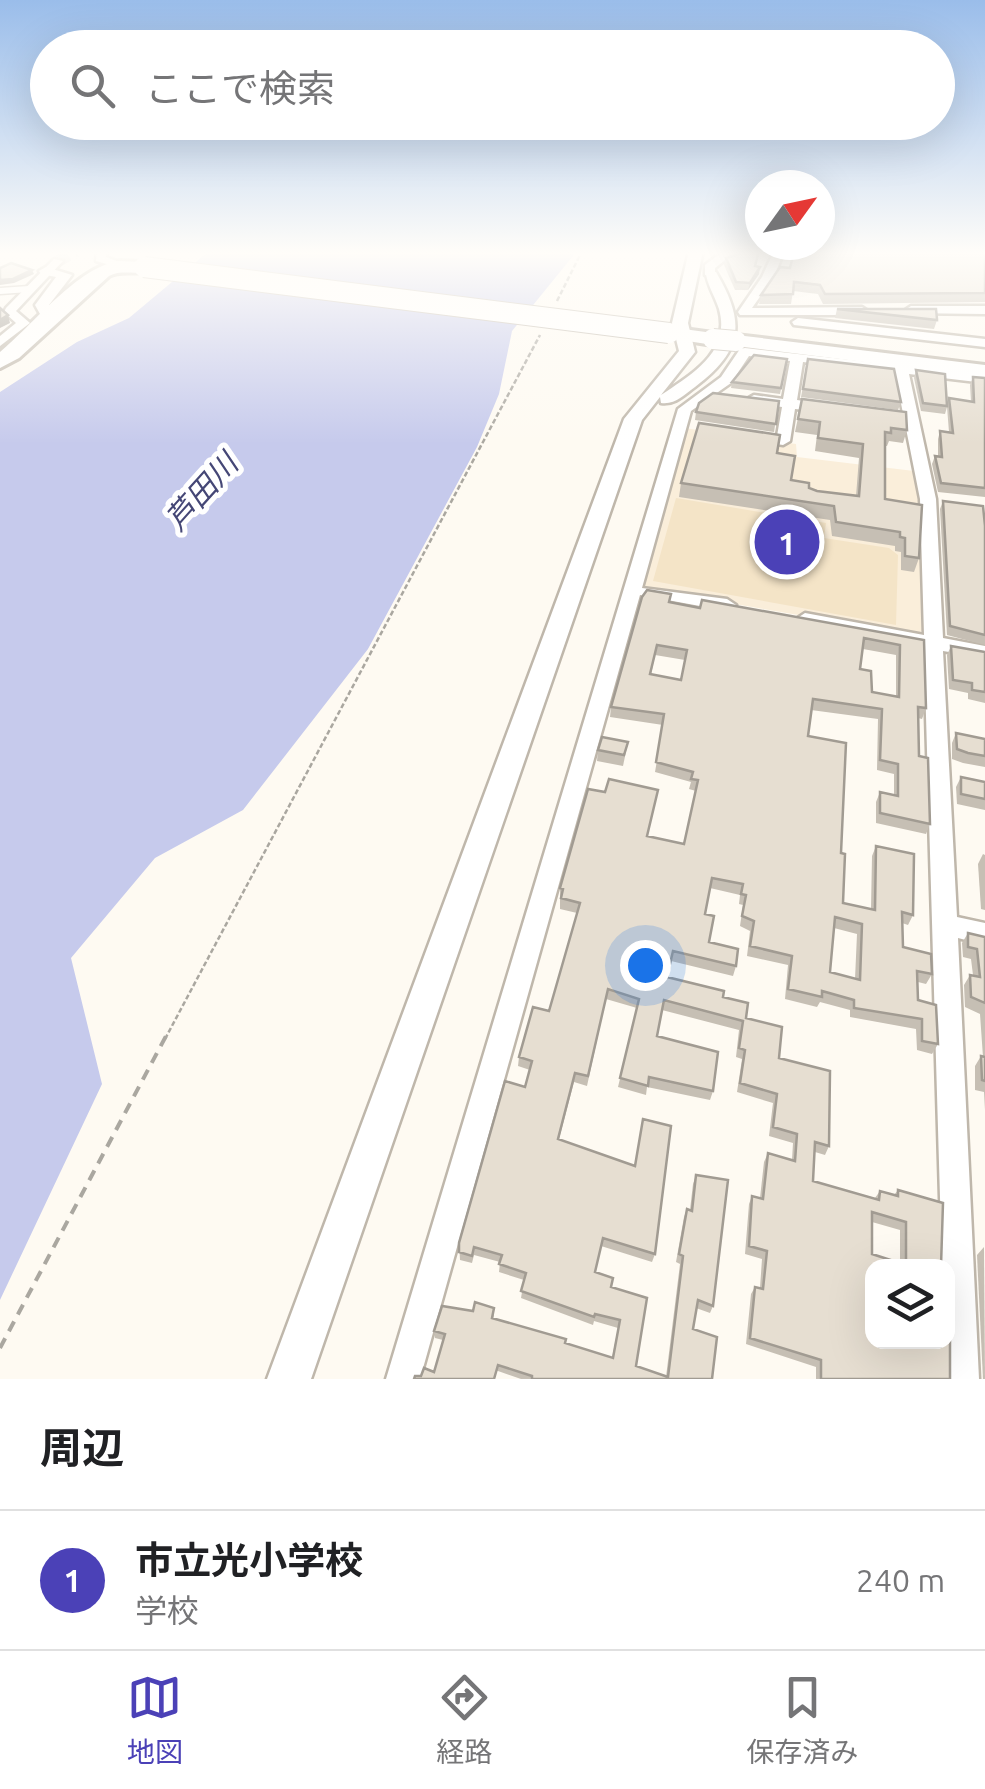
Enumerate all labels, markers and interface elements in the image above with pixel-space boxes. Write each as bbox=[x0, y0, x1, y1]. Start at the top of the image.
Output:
search box bbox=[30, 30, 955, 140]
icon: search bbox=[65, 58, 120, 113]
text: ここで検索 bbox=[145, 67, 335, 109]
north arrow bbox=[745, 170, 835, 260]
water label: 芦田川 bbox=[159, 444, 246, 536]
pin: 1 bbox=[754, 504, 820, 580]
your location bbox=[620, 940, 671, 991]
map controls bbox=[865, 1259, 955, 1349]
button: layers bbox=[865, 1259, 955, 1349]
text: 周辺 bbox=[40, 1424, 124, 1471]
text: 市立光小学校 bbox=[135, 1539, 363, 1581]
text: 1 bbox=[63, 1562, 82, 1598]
text: 240 m bbox=[856, 1562, 945, 1598]
text: 学校 bbox=[135, 1592, 199, 1628]
tab: 地図 bbox=[127, 1670, 183, 1770]
tab: 経路 bbox=[436, 1670, 492, 1770]
tab: 保存済み bbox=[746, 1670, 858, 1770]

